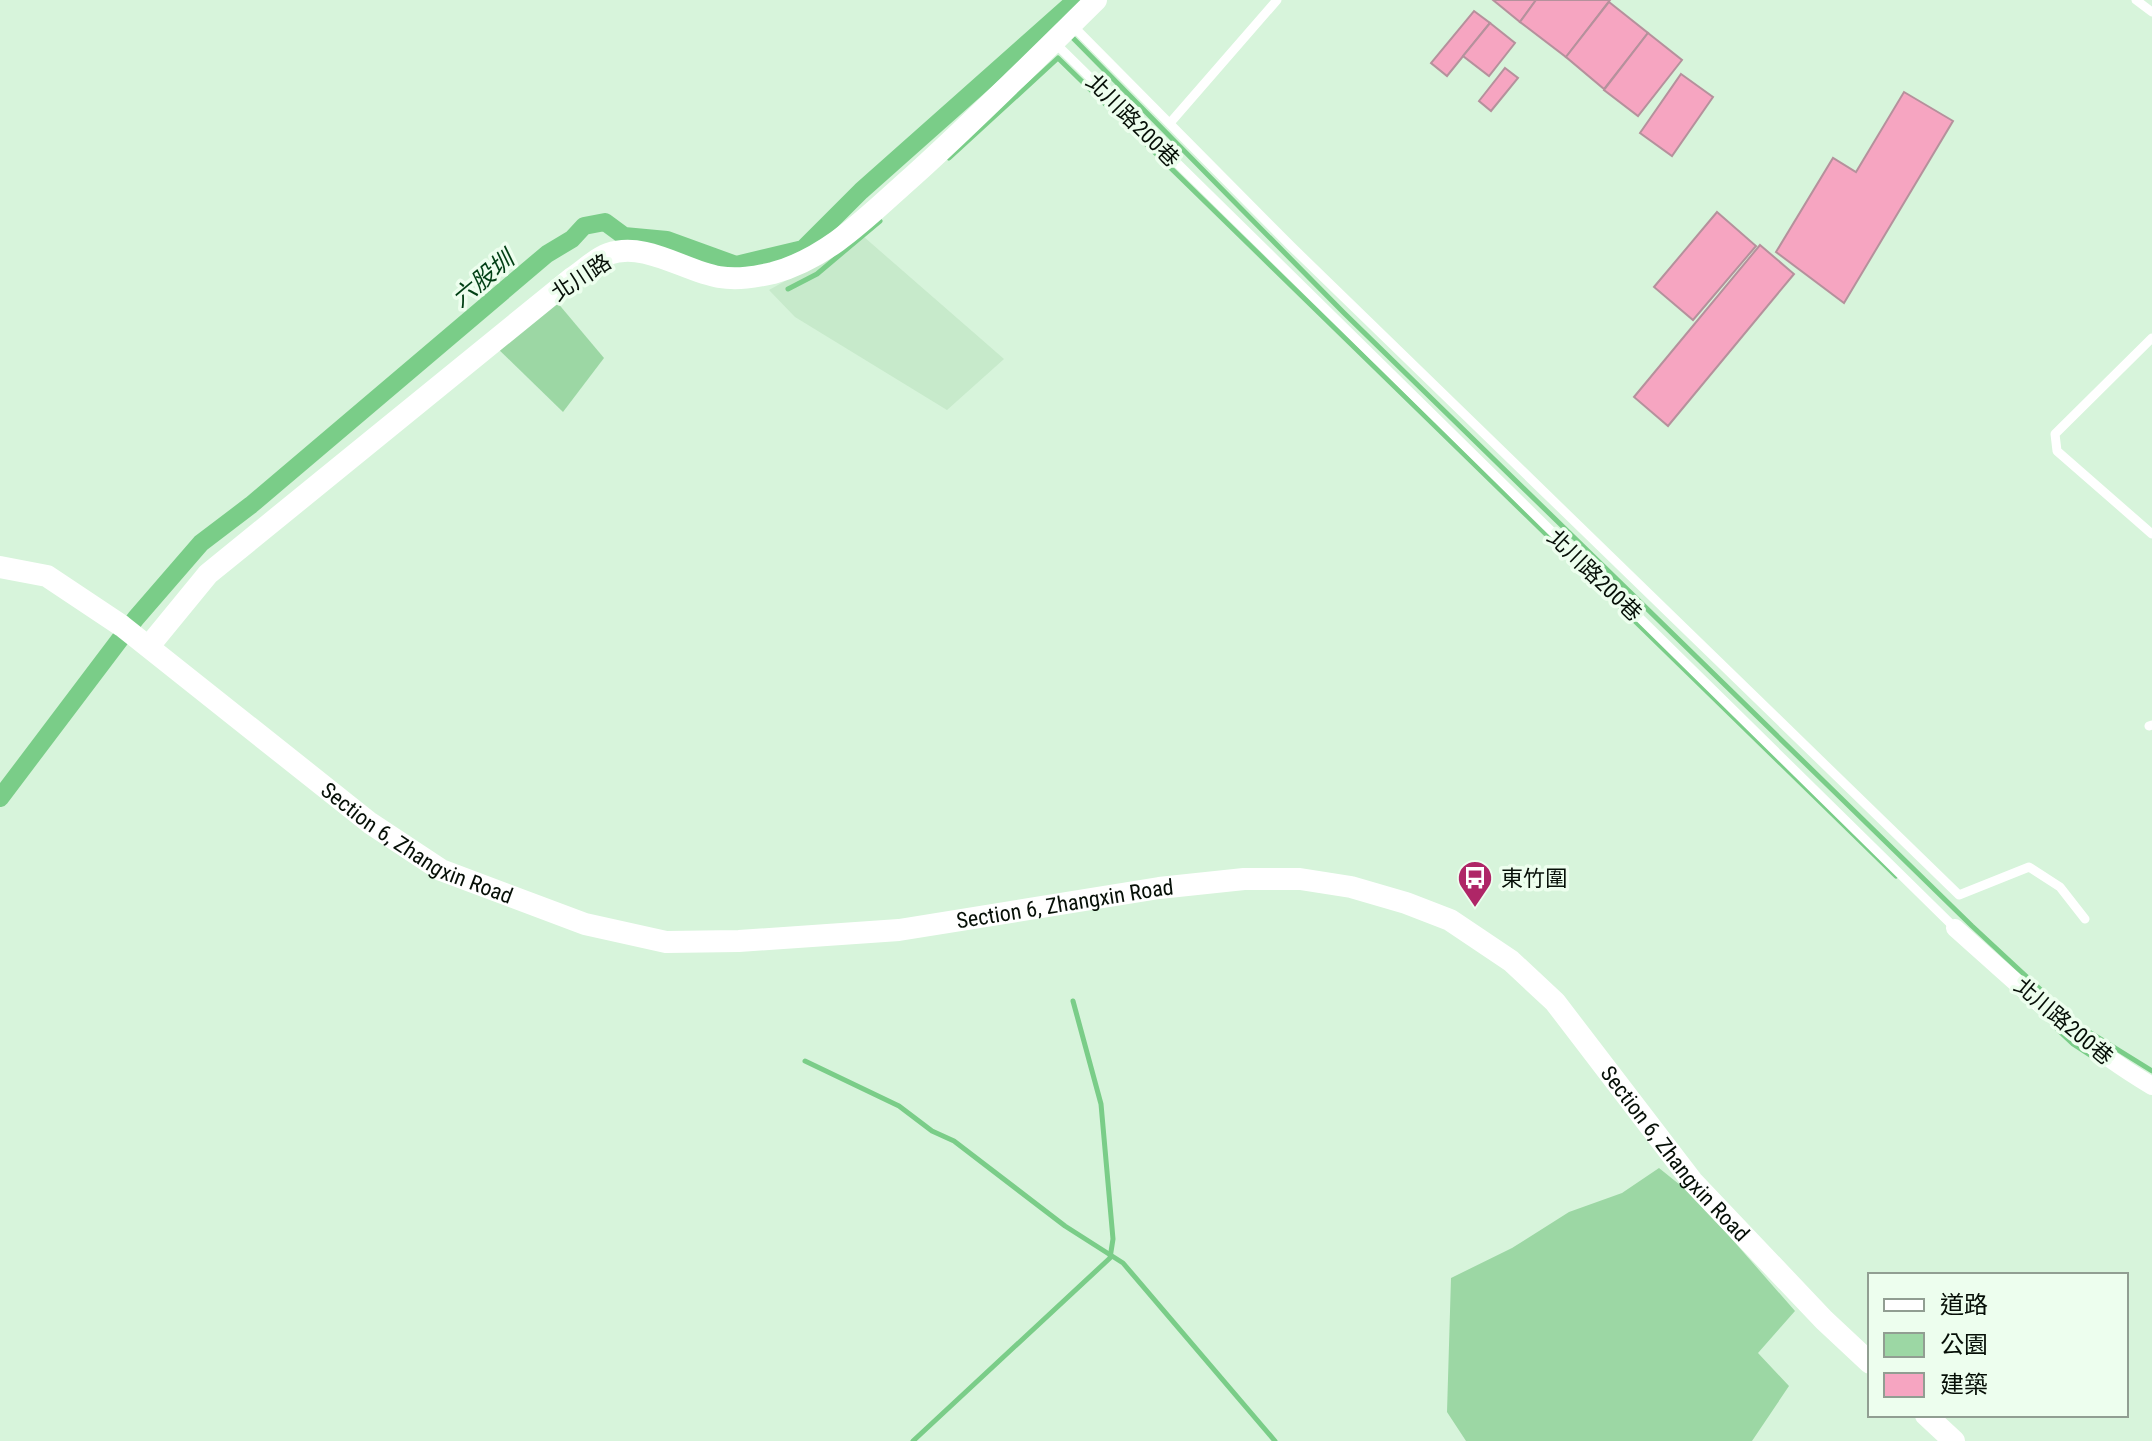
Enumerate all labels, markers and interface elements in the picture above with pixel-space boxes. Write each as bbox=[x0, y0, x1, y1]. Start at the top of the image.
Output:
street label: 北川路200巷 bbox=[1081, 69, 1184, 172]
water label: 六股圳 bbox=[446, 243, 522, 313]
street label: 北川路 bbox=[547, 249, 616, 306]
street label: 北川路200巷 bbox=[1543, 524, 1647, 626]
street label: Section 6, Zhangxin Road bbox=[316, 777, 516, 909]
bus stop icon: 東竹圍 bbox=[1456, 859, 1494, 909]
place label: 東竹圍 bbox=[1501, 866, 1567, 891]
street label: Section 6, Zhangxin Road bbox=[955, 875, 1175, 934]
street label: 北川路200巷 bbox=[2009, 973, 2118, 1070]
street label: Section 6, Zhangxin Road bbox=[1596, 1061, 1754, 1246]
legend bbox=[1868, 1273, 2128, 1417]
text: 道路 bbox=[1940, 1291, 1988, 1319]
text: 公園 bbox=[1940, 1331, 1988, 1359]
text: 建築 bbox=[1940, 1371, 1988, 1399]

